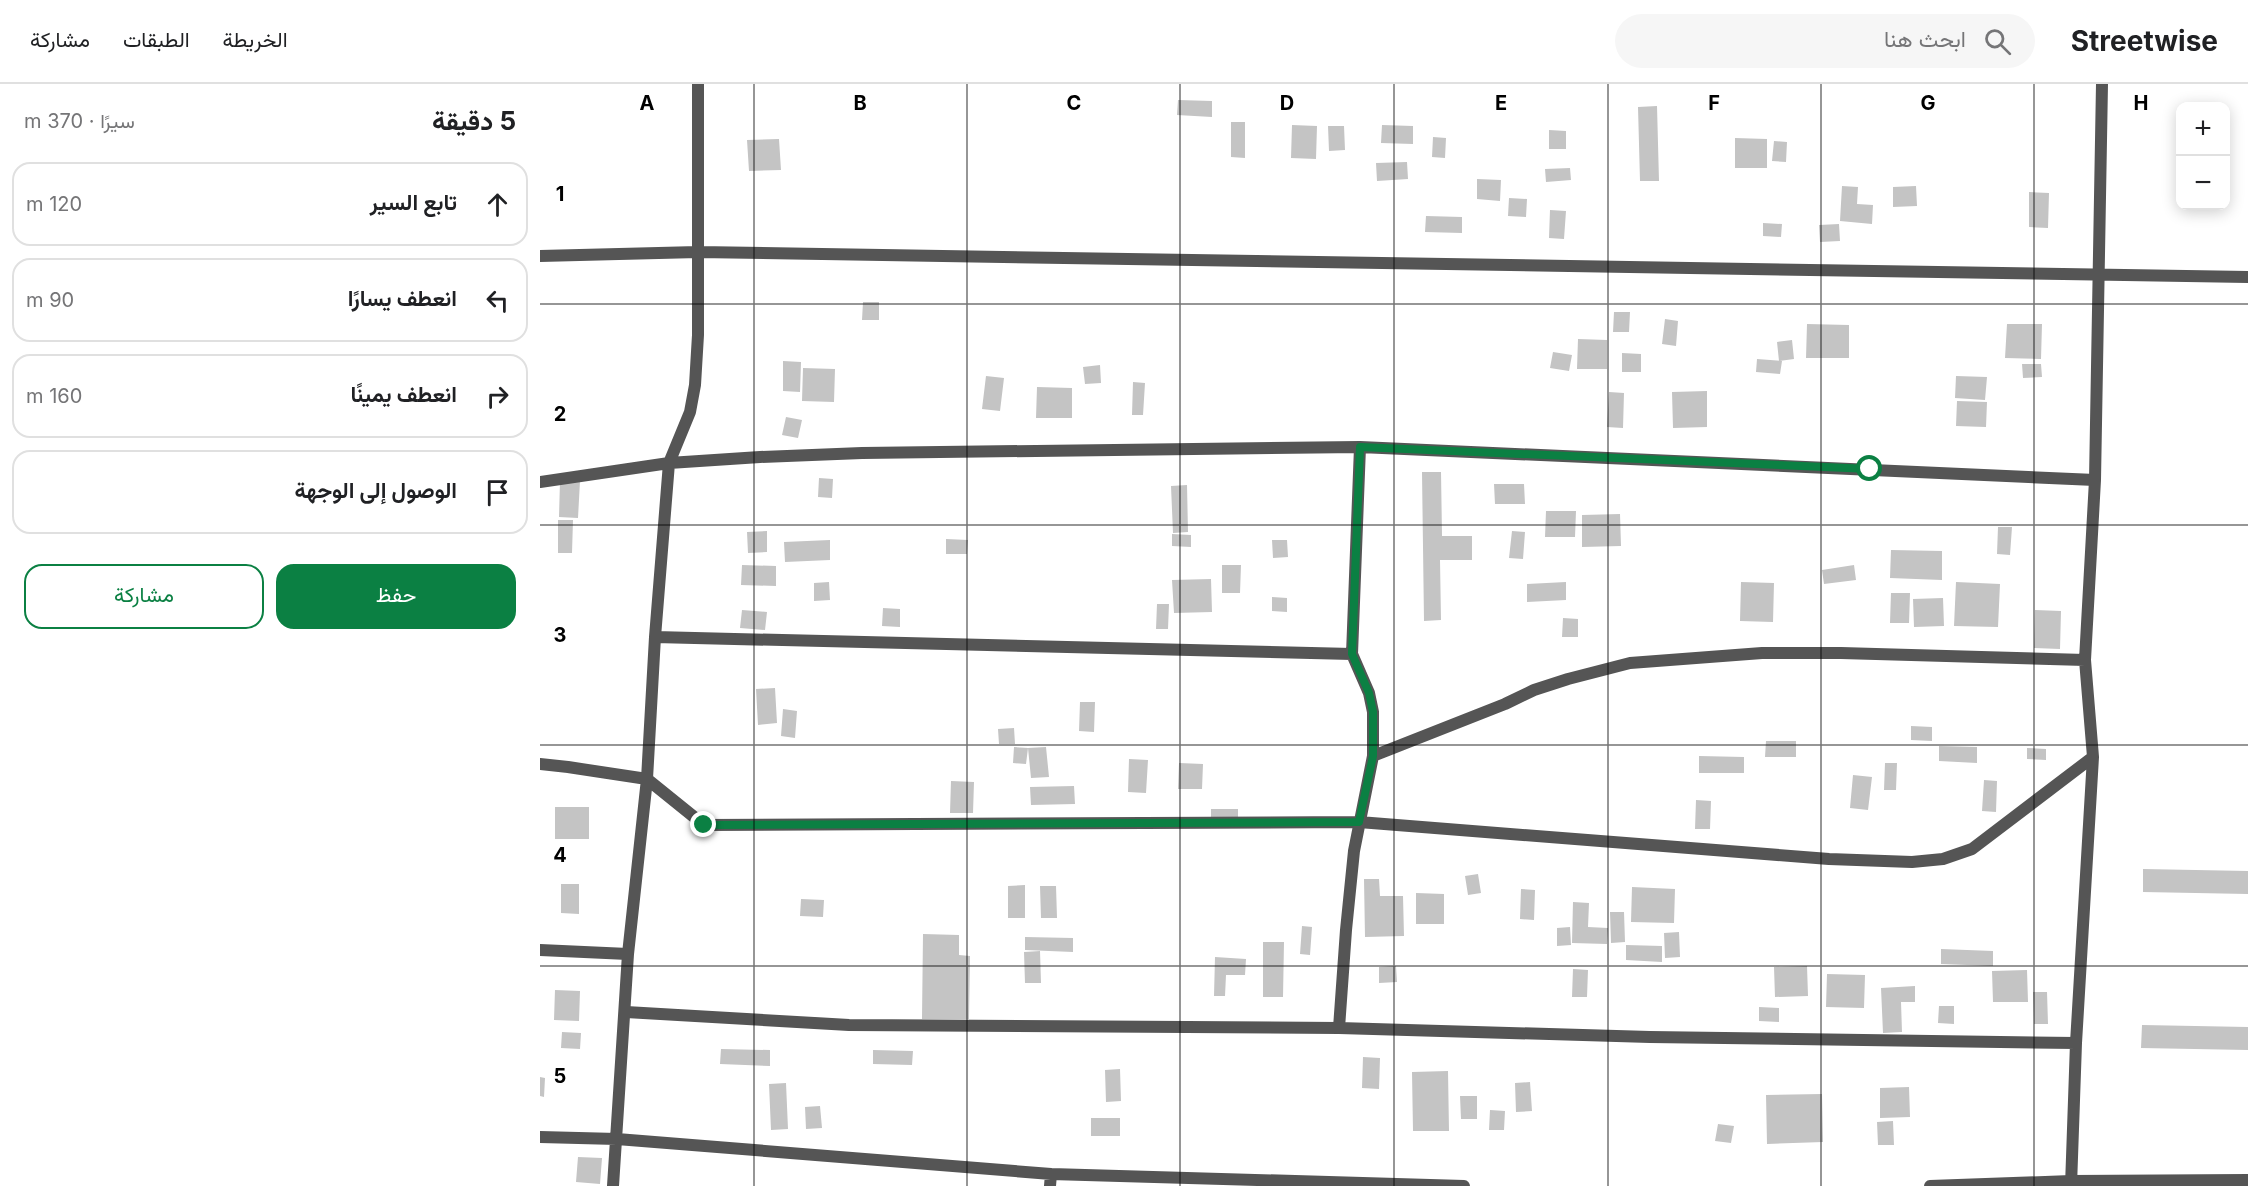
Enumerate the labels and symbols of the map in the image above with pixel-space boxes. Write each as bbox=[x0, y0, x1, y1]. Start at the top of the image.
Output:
text: A bbox=[640, 91, 655, 115]
text: B bbox=[853, 91, 867, 115]
text: C bbox=[1067, 91, 1081, 115]
text: D bbox=[1280, 91, 1294, 115]
text: E bbox=[1495, 91, 1507, 115]
text: F bbox=[1708, 91, 1720, 115]
text: G bbox=[1920, 91, 1936, 115]
text: H bbox=[2134, 91, 2148, 115]
text: 1 bbox=[556, 182, 564, 206]
text: 2 bbox=[554, 402, 566, 426]
route start bbox=[1856, 455, 1882, 481]
text: 3 bbox=[554, 623, 566, 647]
route end bbox=[690, 811, 716, 837]
text: 4 bbox=[553, 843, 567, 867]
text: 5 bbox=[554, 1064, 566, 1088]

